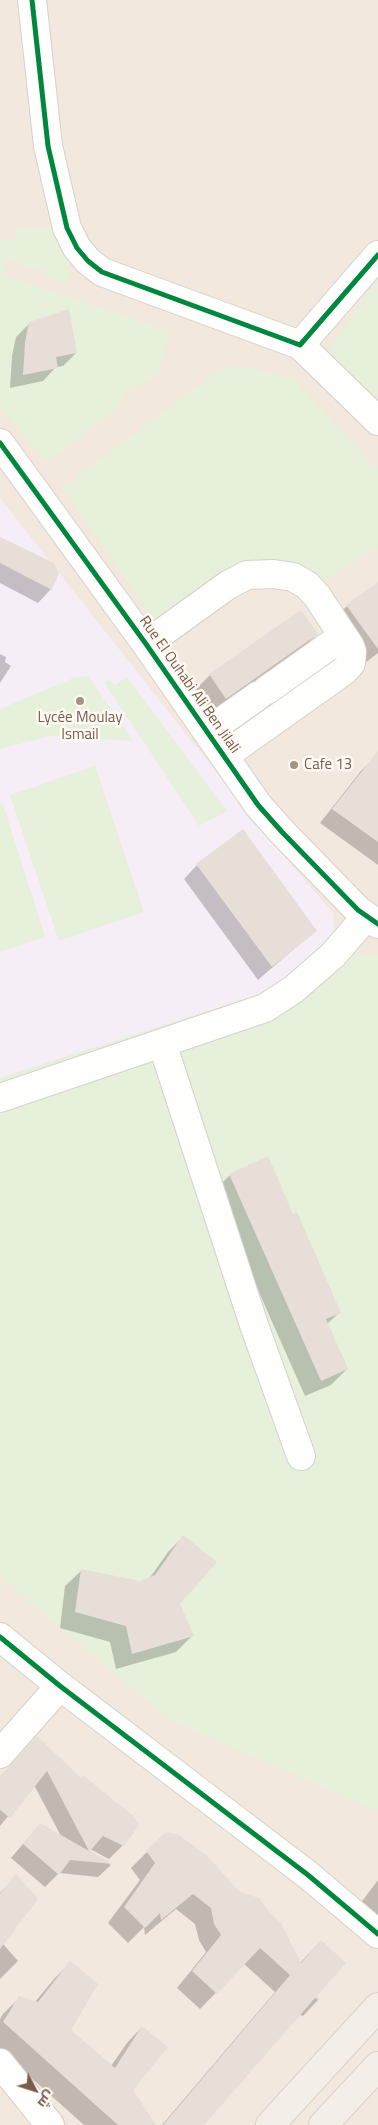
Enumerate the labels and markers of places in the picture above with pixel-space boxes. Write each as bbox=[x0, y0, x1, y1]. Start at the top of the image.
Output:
marker: Lycée Moulay Ismail bbox=[74, 695, 86, 707]
place label: Lycée Moulay Ismail bbox=[37, 709, 123, 744]
place label: Cafe 13 bbox=[304, 756, 352, 774]
marker: Cafe 13 bbox=[288, 759, 300, 771]

